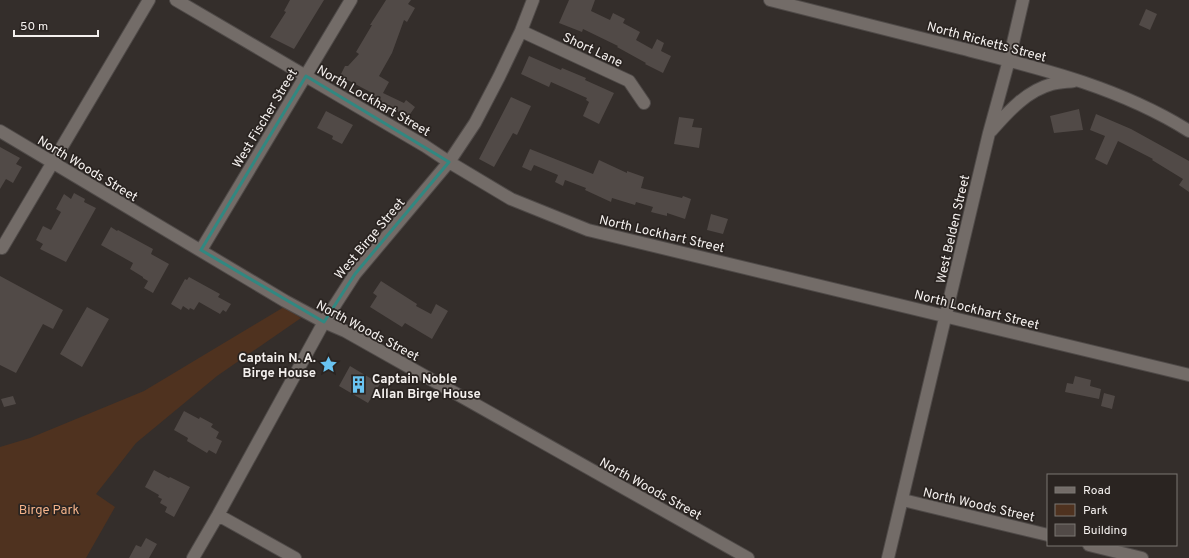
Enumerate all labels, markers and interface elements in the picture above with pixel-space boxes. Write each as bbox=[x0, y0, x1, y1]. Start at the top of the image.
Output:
scale bar bbox=[14, 12, 98, 38]
text: 50 m bbox=[20, 19, 48, 35]
street label: North Ricketts Street bbox=[925, 19, 1048, 67]
street label: Short Lane bbox=[560, 30, 625, 72]
street label: North Lockhart Street bbox=[313, 63, 433, 141]
street label: West Fischer Street bbox=[230, 66, 302, 172]
street label: North Woods Street bbox=[34, 133, 140, 206]
street label: West Belden Street bbox=[934, 173, 974, 285]
street label: West Birge Street bbox=[332, 195, 409, 283]
street label: North Lockhart Street bbox=[597, 213, 726, 257]
street label: North Lockhart Street bbox=[912, 288, 1041, 334]
street label: North Woods Street bbox=[313, 298, 421, 366]
place label: Captain N. A. Birge House bbox=[238, 351, 316, 382]
place icon: Captain N. A. Birge House bbox=[319, 354, 339, 374]
place label: Captain Noble Allan Birge House bbox=[372, 372, 481, 403]
building icon: Captain Noble Allan Birge House bbox=[349, 375, 369, 395]
street label: North Woods Street bbox=[596, 455, 704, 524]
legend bbox=[1047, 474, 1177, 546]
text: Road bbox=[1083, 483, 1111, 499]
street label: North Woods Street bbox=[921, 485, 1036, 527]
park label: Birge Park bbox=[19, 503, 79, 519]
text: Park bbox=[1083, 503, 1108, 519]
text: Building bbox=[1083, 523, 1127, 539]

